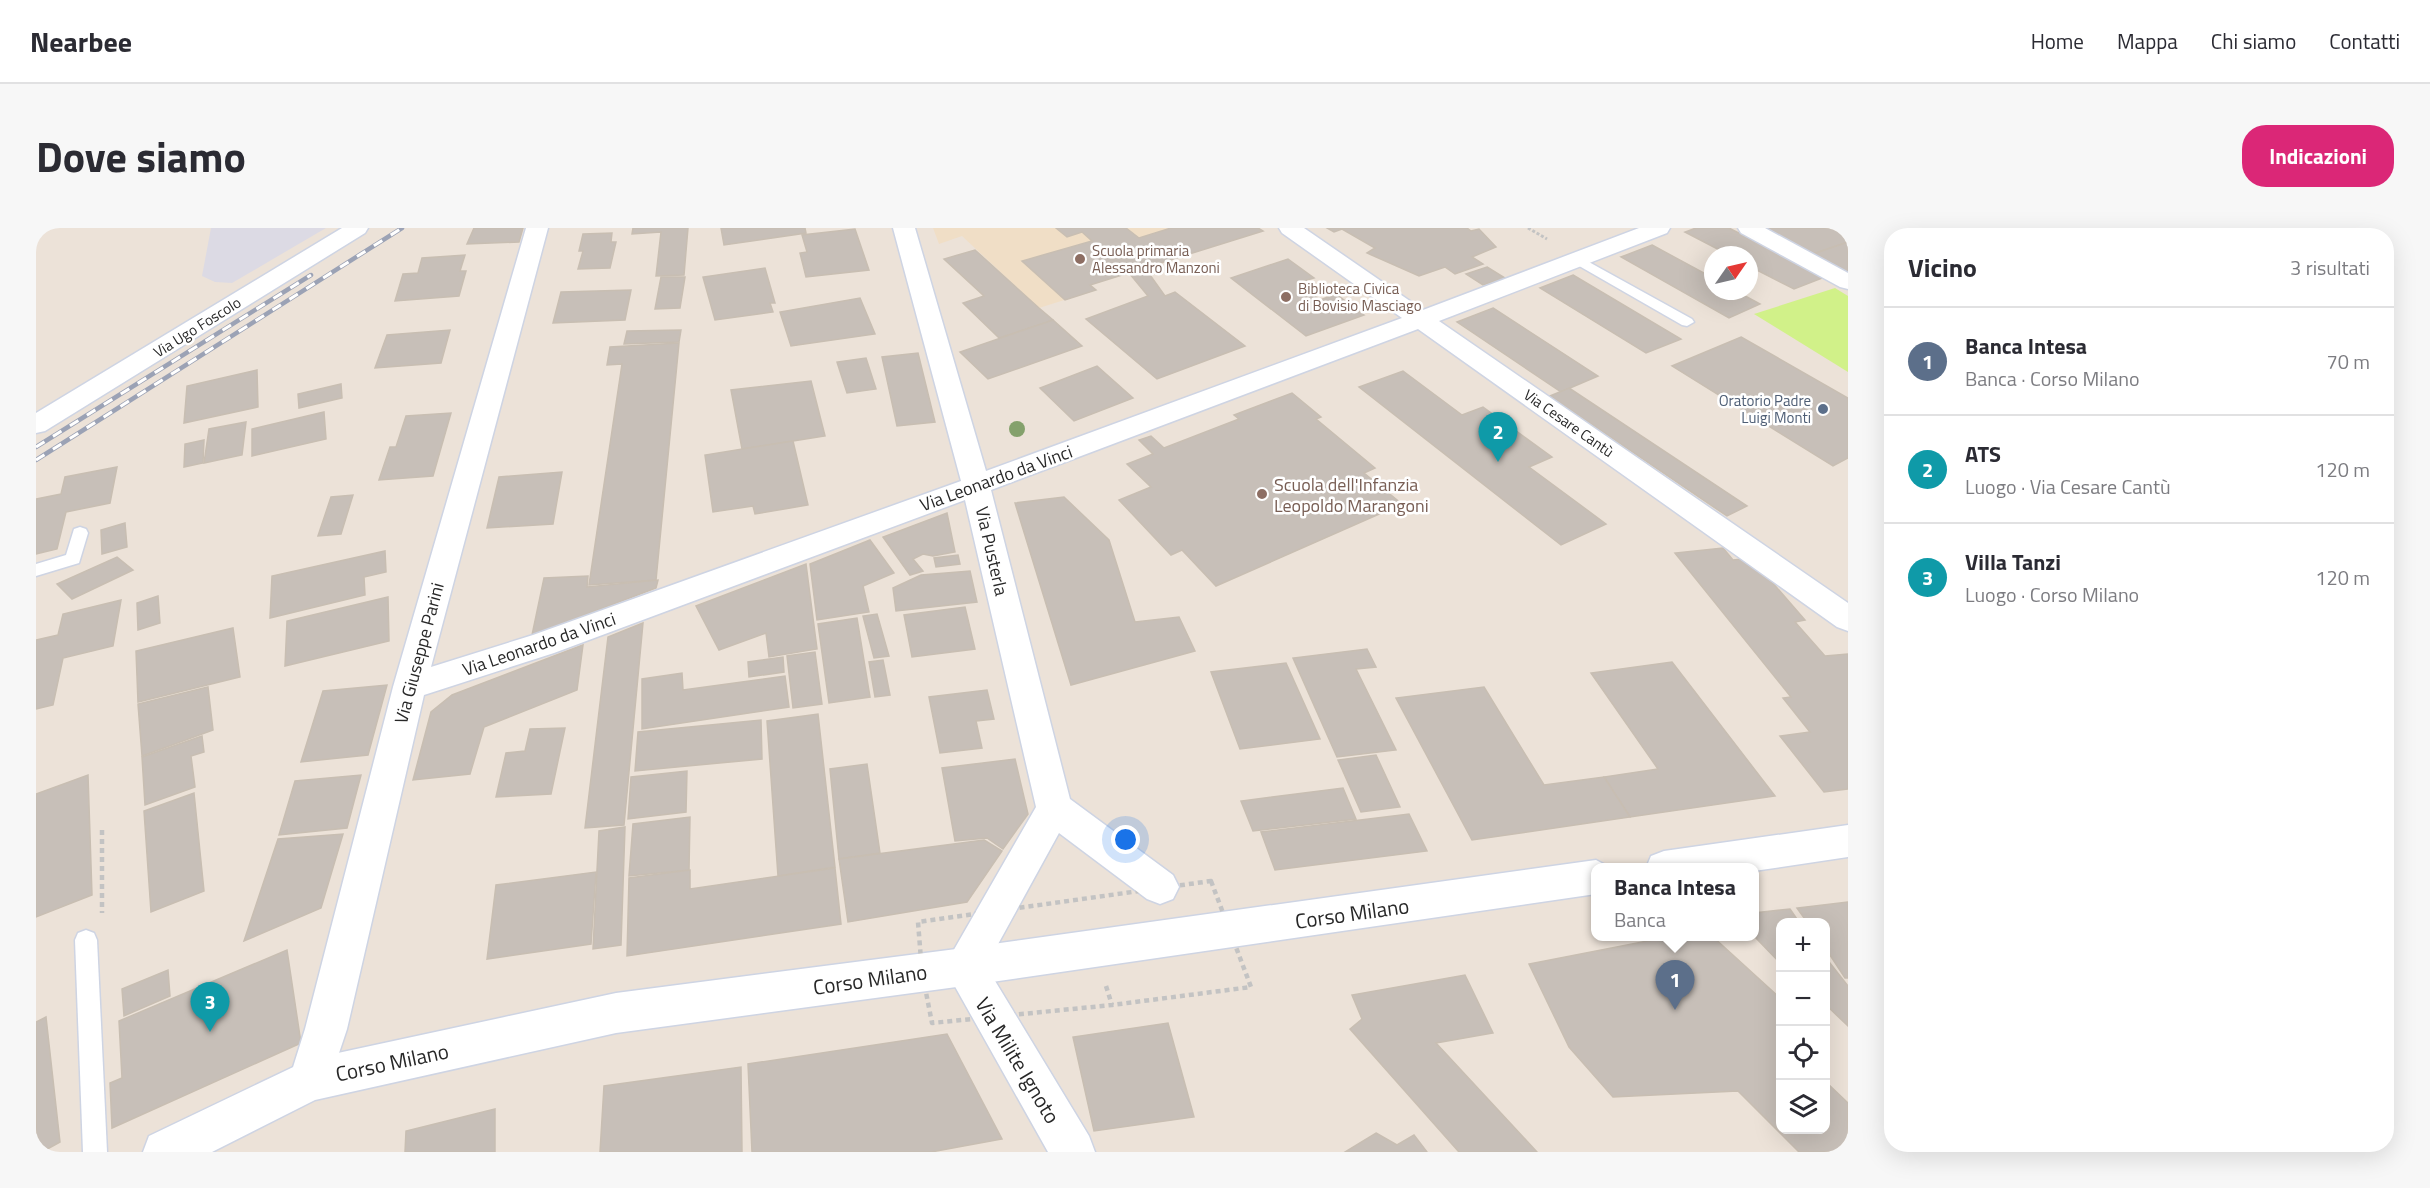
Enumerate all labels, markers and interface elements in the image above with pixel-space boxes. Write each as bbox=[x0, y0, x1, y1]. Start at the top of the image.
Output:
text: Nearbee bbox=[30, 20, 132, 63]
text: Home bbox=[2031, 25, 2084, 57]
text: Mappa bbox=[2117, 25, 2178, 57]
text: Chi siamo bbox=[2211, 25, 2296, 57]
text: Contatti bbox=[2329, 25, 2400, 57]
text: Dove siamo bbox=[36, 124, 246, 188]
button: Indicazioni bbox=[2242, 125, 2394, 187]
place label: Scuola primaria Alessandro Manzoni bbox=[1092, 239, 1220, 279]
north arrow bbox=[1704, 246, 1758, 300]
text: Vicino bbox=[1908, 248, 1977, 287]
marker: Scuola primaria Alessandro Manzoni bbox=[1073, 252, 1087, 266]
text: 3 risultati bbox=[2290, 252, 2370, 283]
place label: Biblioteca Civica di Bovisio Masciago bbox=[1298, 277, 1422, 317]
marker: Biblioteca Civica di Bovisio Masciago bbox=[1279, 290, 1293, 304]
street label: Via Ugo Foscolo bbox=[149, 291, 245, 363]
text: Banca Intesa bbox=[1965, 329, 2087, 363]
text: 1 bbox=[1922, 346, 1933, 377]
text: 70 m bbox=[2326, 346, 2370, 377]
text: Banca · Corso Milano bbox=[1965, 363, 2140, 394]
street label: Via Cesare Cantù bbox=[1519, 383, 1619, 463]
place label: Oratorio Padre Luigi Monti bbox=[1719, 389, 1811, 429]
marker: Oratorio Padre Luigi Monti bbox=[1816, 402, 1830, 416]
pin: 2 bbox=[1478, 412, 1518, 462]
text: ATS bbox=[1965, 437, 2001, 471]
street label: Via Leonardo da Vinci bbox=[916, 438, 1076, 518]
text: 2 bbox=[1922, 454, 1933, 485]
text: 120 m bbox=[2315, 454, 2370, 485]
place label: Scuola dell'Infanzia Leopoldo Marangoni bbox=[1274, 471, 1429, 519]
text: Luogo · Via Cesare Cantù bbox=[1965, 471, 2171, 502]
marker: Scuola dell'Infanzia Leopoldo Marangoni bbox=[1255, 487, 1269, 501]
street label: Via Pusterla bbox=[969, 504, 1015, 598]
text: Villa Tanzi bbox=[1965, 545, 2061, 579]
text: 3 bbox=[1922, 562, 1933, 593]
text: 120 m bbox=[2315, 562, 2370, 593]
text: Luogo · Corso Milano bbox=[1965, 579, 2139, 610]
street label: Via Giuseppe Parini bbox=[387, 580, 451, 726]
street label: Via Leonardo da Vinci bbox=[459, 605, 619, 683]
your location bbox=[1111, 825, 1140, 854]
popup bbox=[1591, 863, 1759, 941]
text: Banca Intesa bbox=[1614, 870, 1736, 904]
street label: Corso Milano bbox=[1293, 889, 1411, 937]
text: Banca bbox=[1614, 904, 1666, 935]
map controls bbox=[1776, 918, 1830, 1134]
button: + bbox=[1776, 918, 1830, 972]
street label: Corso Milano bbox=[811, 955, 929, 1003]
pin: 1 bbox=[1656, 960, 1694, 1010]
button: − bbox=[1776, 972, 1830, 1026]
pin: 3 bbox=[190, 982, 230, 1032]
street label: Via Milite Ignoto bbox=[968, 991, 1068, 1129]
button: locate bbox=[1776, 1026, 1830, 1080]
street label: Corso Milano bbox=[332, 1034, 452, 1090]
button: layers bbox=[1776, 1080, 1830, 1134]

